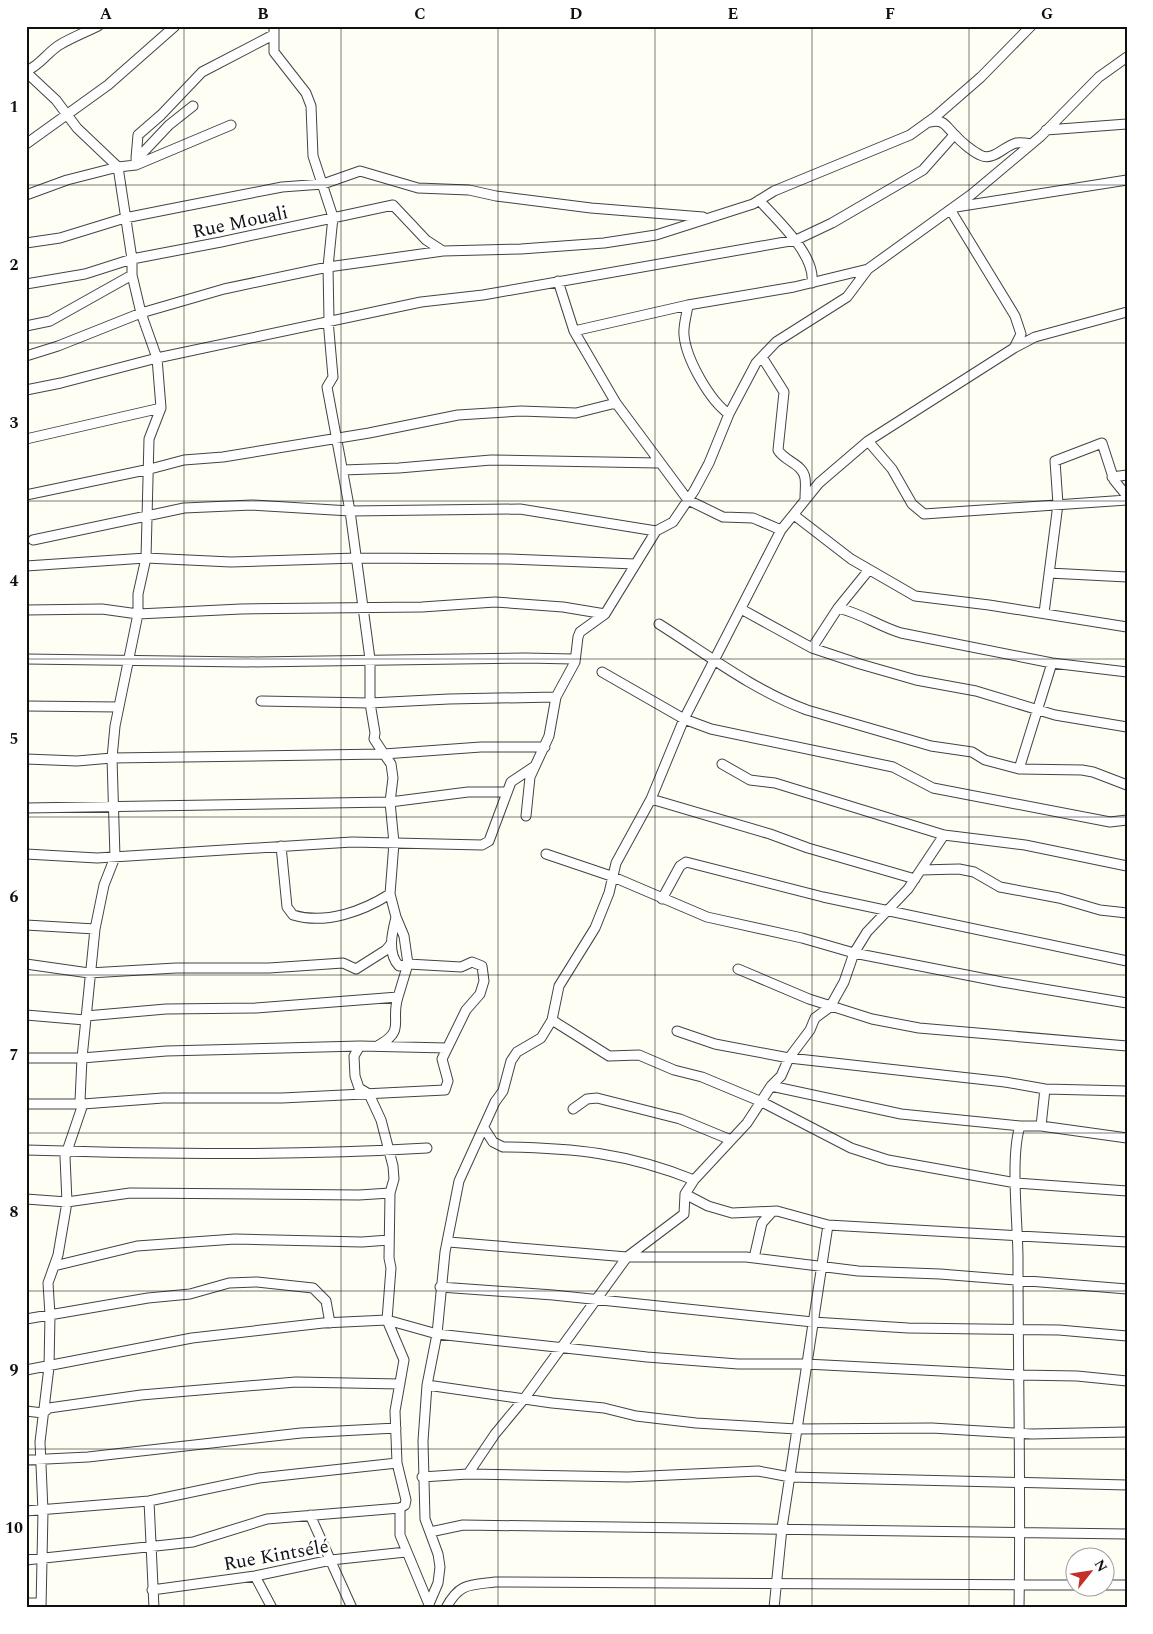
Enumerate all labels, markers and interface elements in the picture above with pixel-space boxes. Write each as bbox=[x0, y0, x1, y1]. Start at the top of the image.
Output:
text: A bbox=[100, 2, 113, 26]
text: B bbox=[257, 2, 269, 26]
text: C bbox=[414, 2, 426, 26]
text: D bbox=[570, 2, 583, 26]
text: E bbox=[728, 2, 738, 26]
text: F bbox=[885, 2, 895, 26]
text: G bbox=[1041, 2, 1053, 26]
text: 1 bbox=[10, 95, 18, 119]
street label: Rue Mouali bbox=[190, 198, 291, 247]
text: 2 bbox=[10, 253, 19, 277]
text: 3 bbox=[10, 411, 19, 435]
text: 4 bbox=[10, 569, 19, 593]
text: 5 bbox=[10, 727, 18, 751]
text: 6 bbox=[10, 885, 19, 909]
text: 7 bbox=[10, 1043, 19, 1067]
text: 8 bbox=[10, 1200, 19, 1224]
text: 9 bbox=[10, 1358, 19, 1382]
text: 10 bbox=[5, 1516, 23, 1540]
street label: Rue Kintsélé bbox=[221, 1532, 331, 1579]
north arrow bbox=[1066, 1546, 1116, 1596]
text: N bbox=[1089, 1556, 1113, 1576]

